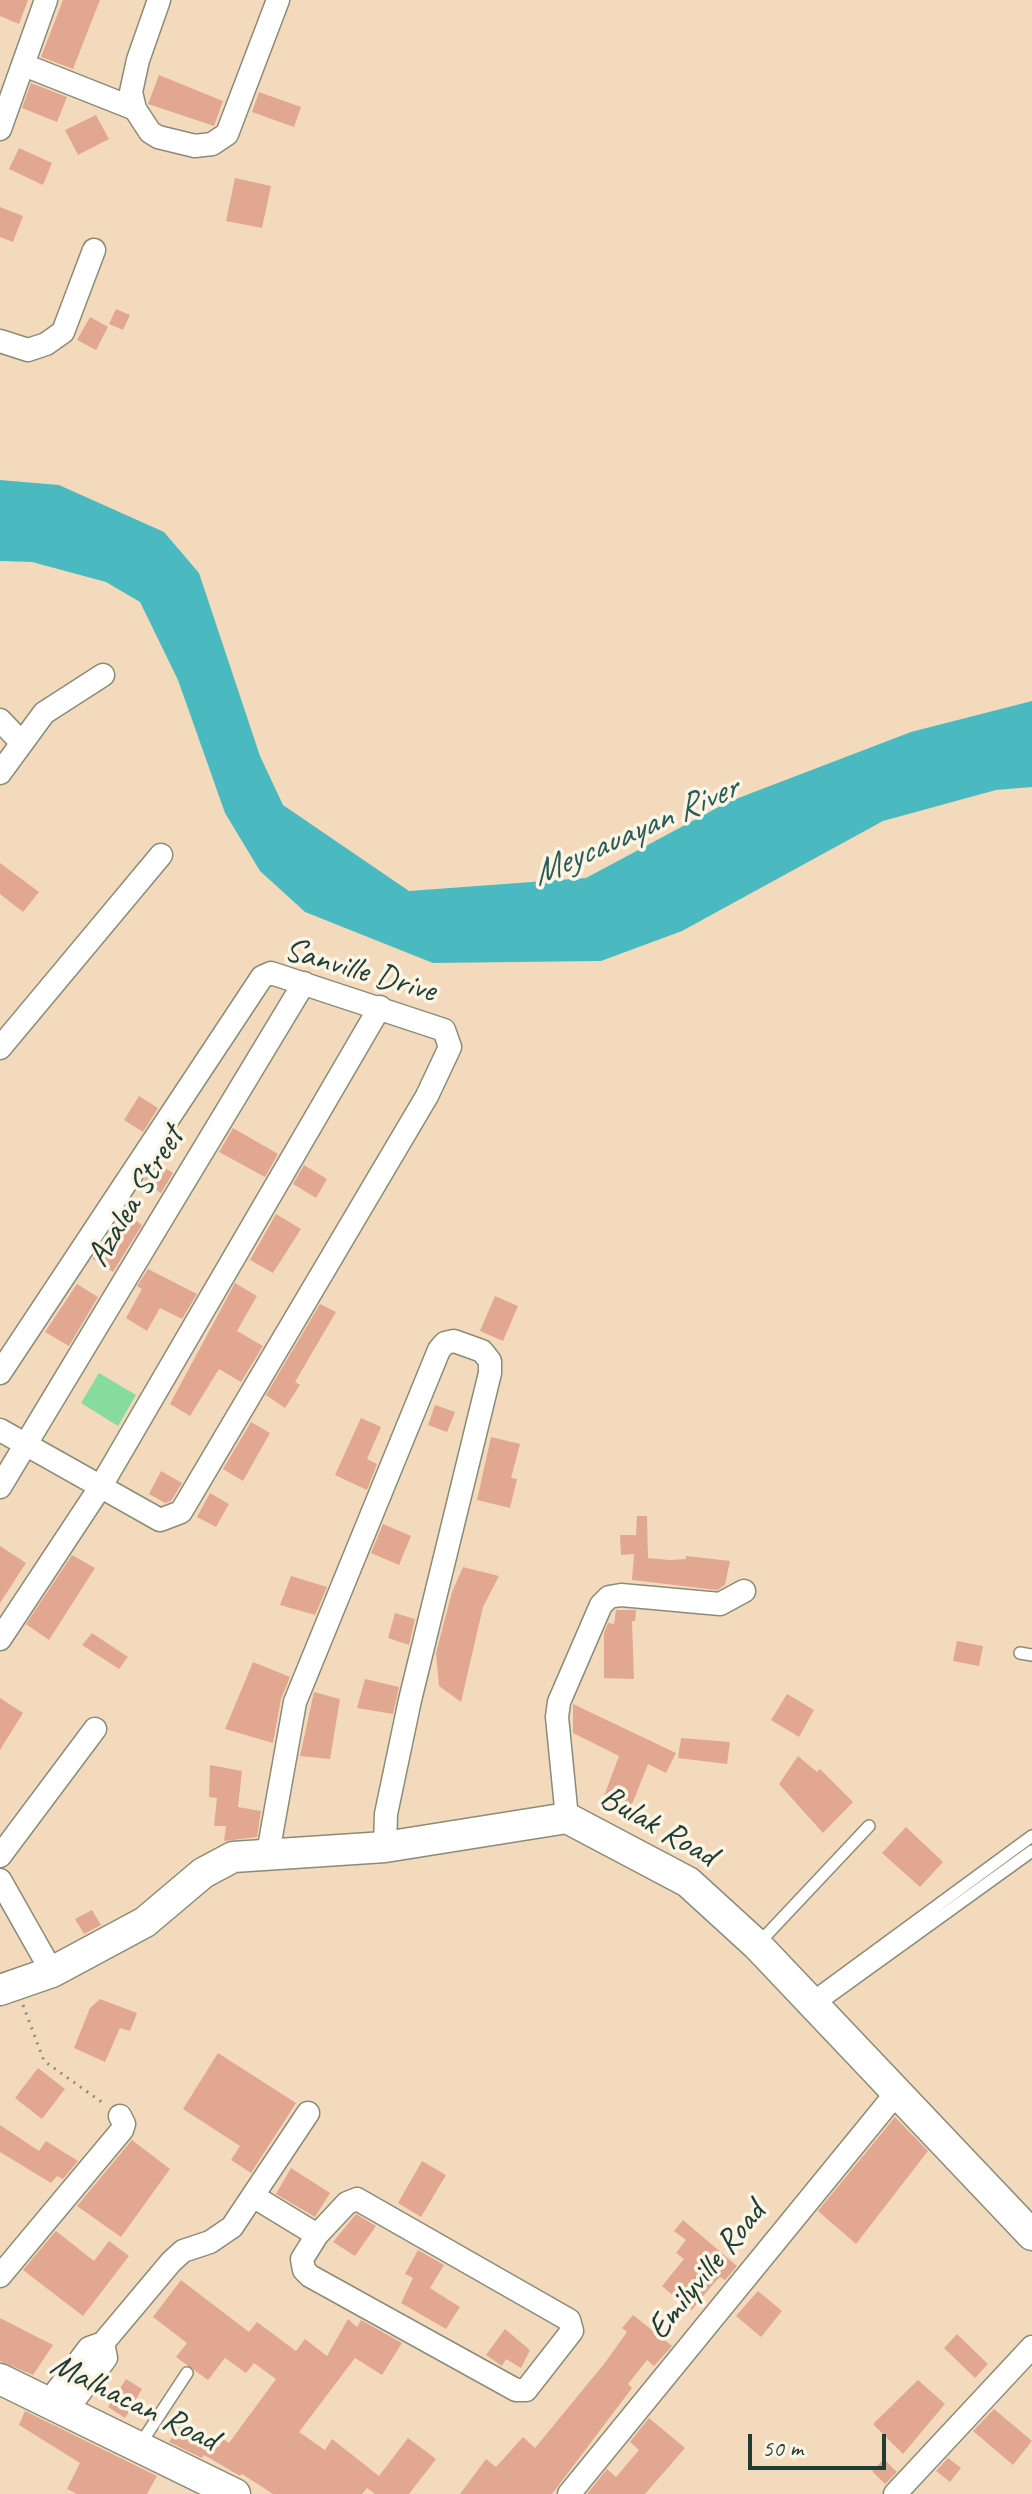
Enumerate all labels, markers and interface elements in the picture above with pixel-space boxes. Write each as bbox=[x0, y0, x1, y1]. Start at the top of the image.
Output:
water label: Meycauayan River bbox=[525, 767, 745, 897]
street label: Sanville Drive bbox=[280, 930, 440, 1012]
street label: Azalea Street bbox=[78, 1119, 194, 1275]
street label: Bulak Road bbox=[593, 1777, 723, 1877]
street label: Emilyville Road bbox=[639, 2194, 775, 2348]
street label: Malhacan Road bbox=[44, 2345, 224, 2461]
scale bar bbox=[752, 2418, 890, 2468]
text: 50 m bbox=[762, 2433, 803, 2463]

